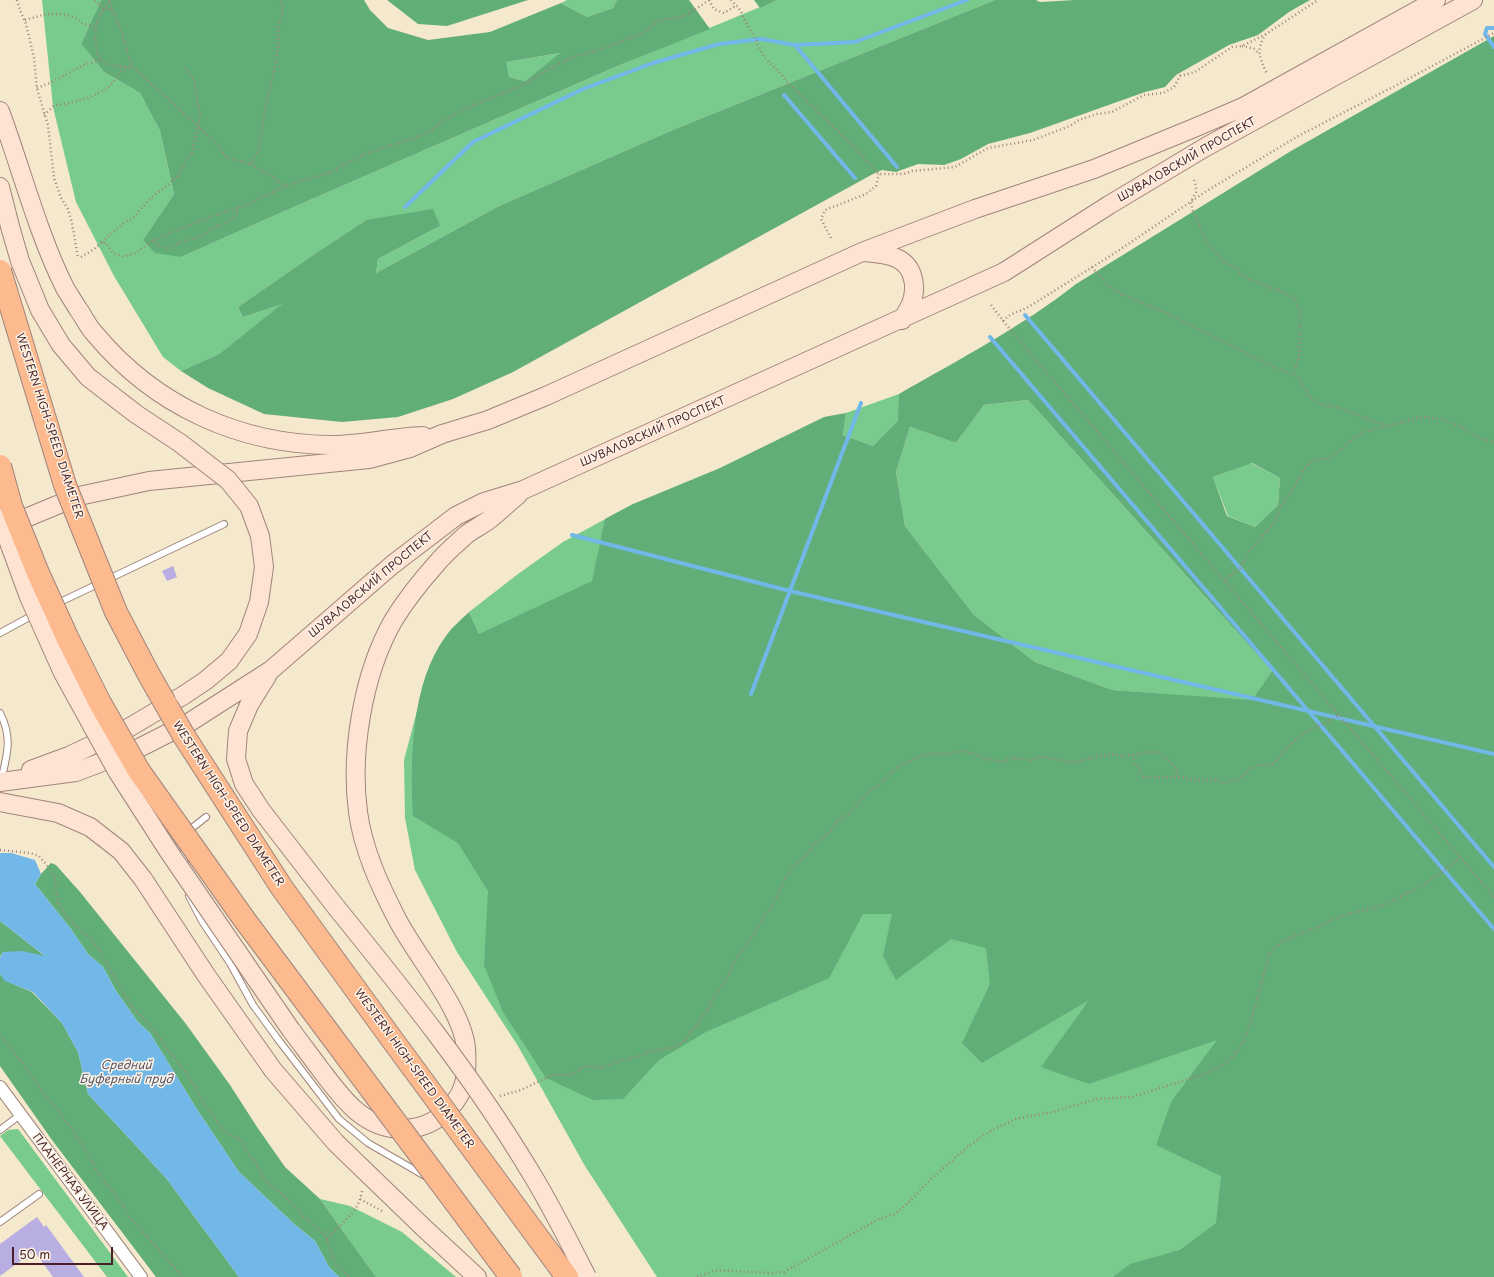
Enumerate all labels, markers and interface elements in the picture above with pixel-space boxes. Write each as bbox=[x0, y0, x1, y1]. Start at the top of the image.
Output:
street label: ШУВАЛОВСКИЙ ПРОСПЕКТ bbox=[1115, 115, 1259, 205]
street label: WESTERN HIGH-SPEED DIAMETER bbox=[13, 332, 85, 520]
street label: ШУВАЛОВСКИЙ ПРОСПЕКТ bbox=[578, 394, 728, 470]
street label: ШУВАЛОВСКИЙ ПРОСПЕКТ bbox=[306, 529, 436, 641]
street label: WESTERN HIGH-SPEED DIAMETER bbox=[170, 719, 286, 889]
street label: WESTERN HIGH-SPEED DIAMETER bbox=[352, 987, 476, 1151]
water label: Средний Буферный пруд bbox=[79, 1059, 173, 1087]
street label: ПЛАНЕРНАЯ УЛИЦА bbox=[29, 1131, 111, 1233]
scale bar bbox=[14, 1239, 115, 1265]
text: 50 m bbox=[19, 1245, 50, 1263]

